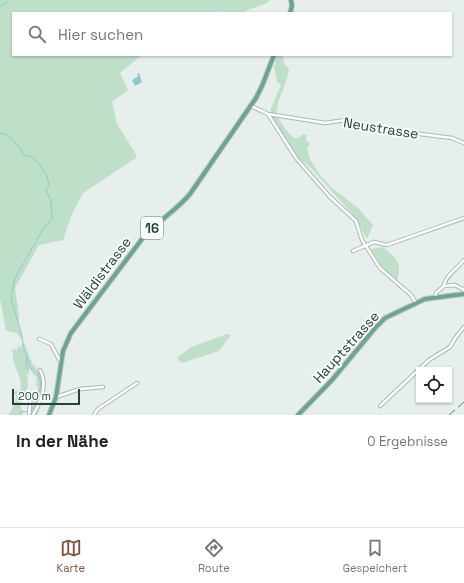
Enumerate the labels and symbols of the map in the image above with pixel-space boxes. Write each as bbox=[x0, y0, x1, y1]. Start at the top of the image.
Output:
street label: Neustrasse bbox=[342, 113, 420, 143]
road number: 16 bbox=[141, 217, 163, 239]
street label: Wäldistrasse bbox=[69, 233, 135, 313]
street label: Hauptstrasse bbox=[309, 307, 383, 387]
scale bar bbox=[12, 387, 80, 406]

